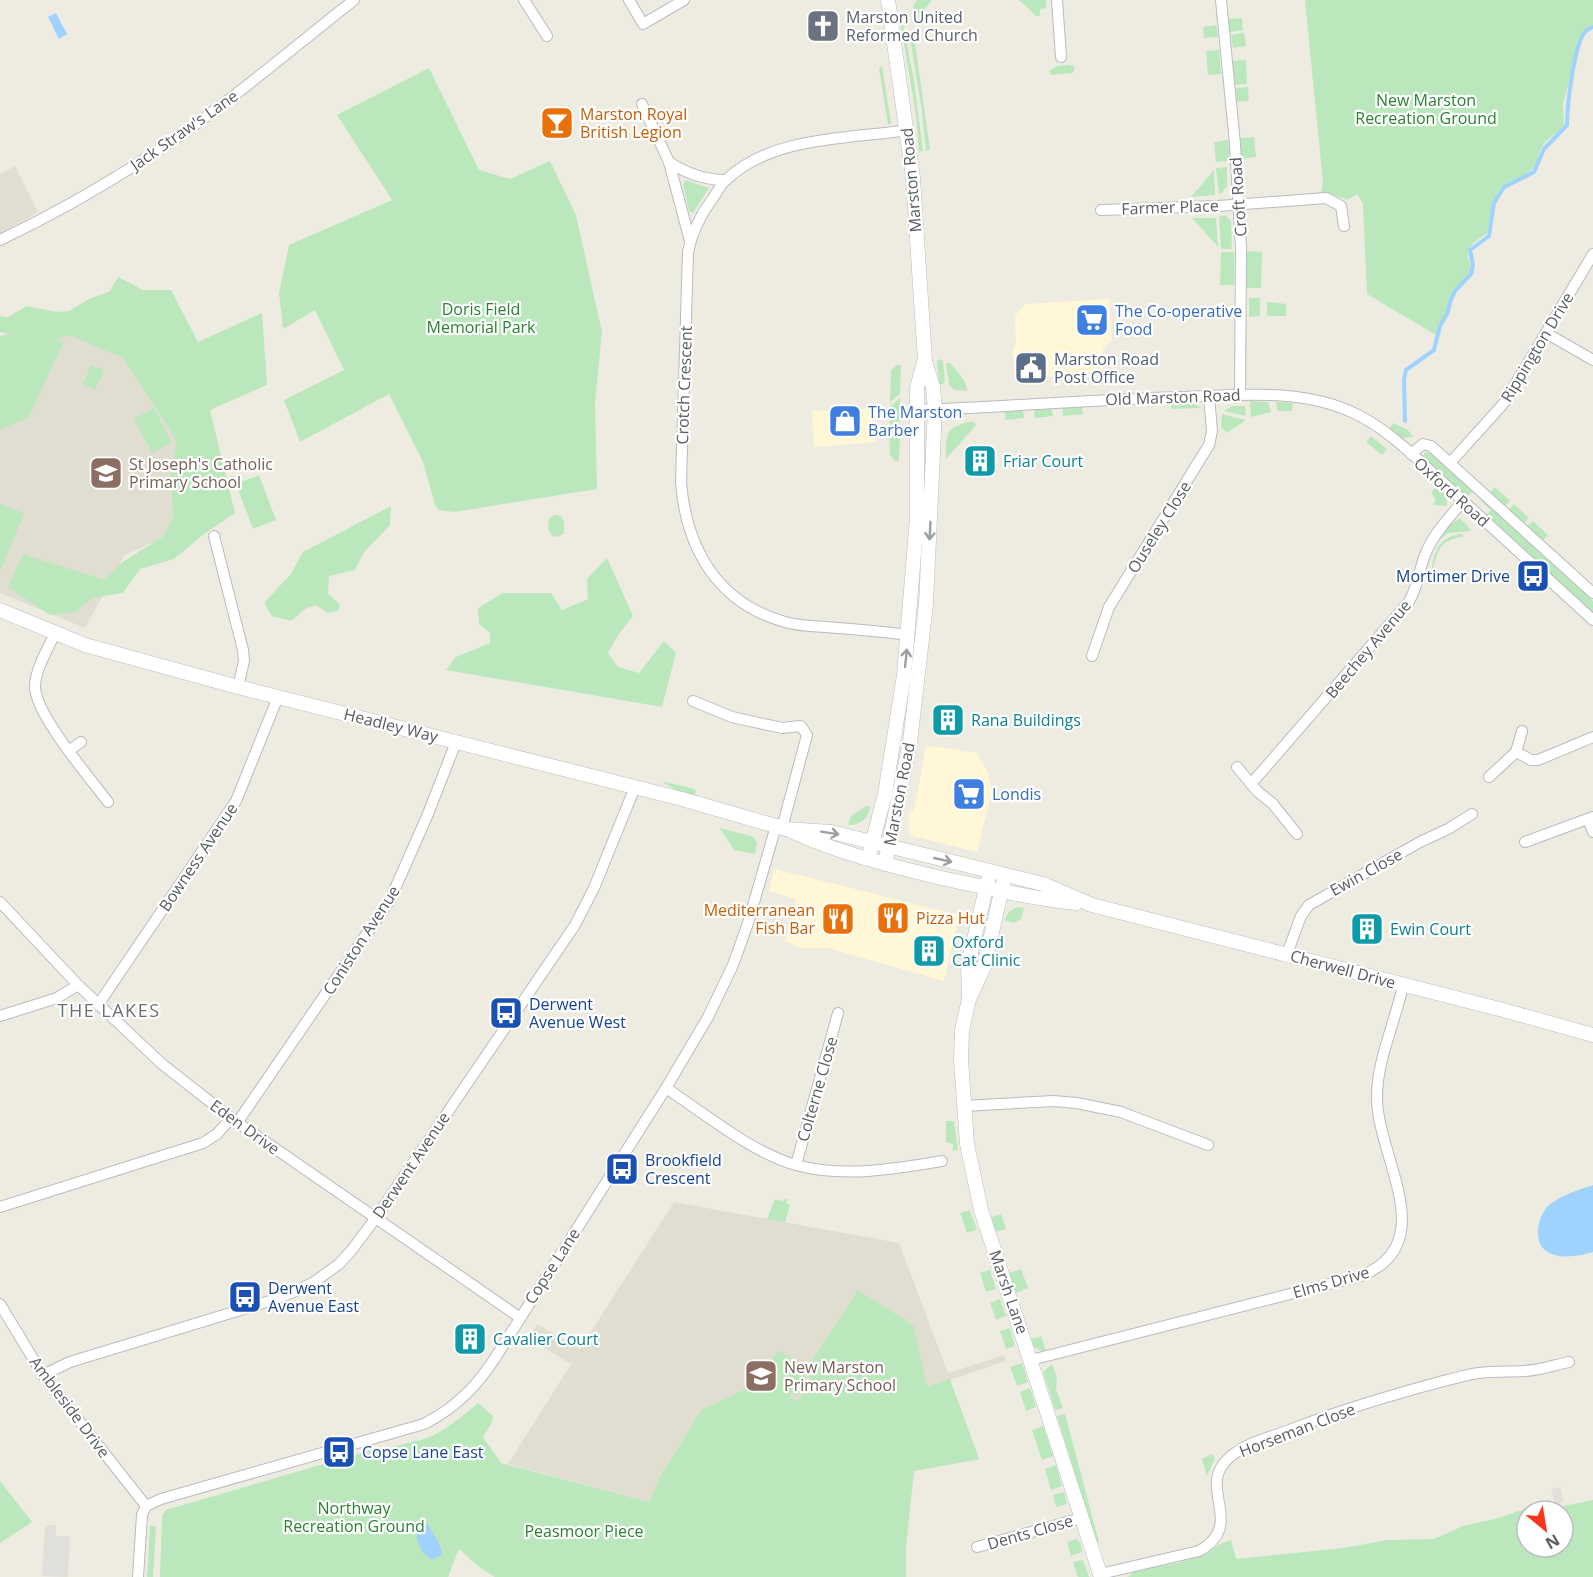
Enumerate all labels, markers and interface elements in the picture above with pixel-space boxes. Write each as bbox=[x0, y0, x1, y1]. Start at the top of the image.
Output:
place label: Marston United Reformed Church bbox=[846, 6, 978, 46]
church icon: Marston United Reformed Church bbox=[805, 8, 841, 44]
street label: Jack Straw's Lane bbox=[124, 85, 242, 177]
park label: New Marston Recreation Ground bbox=[1355, 89, 1497, 129]
place label: Marston Royal British Legion bbox=[580, 103, 687, 143]
bar icon: Marston Royal British Legion bbox=[539, 105, 575, 141]
street label: Marston Road bbox=[895, 127, 927, 233]
street label: Croft Road bbox=[1224, 156, 1252, 238]
street label: Farmer Place bbox=[1121, 194, 1219, 220]
street label: Rippington Drive bbox=[1496, 288, 1578, 406]
park label: Doris Field Memorial Park bbox=[427, 298, 536, 338]
place label: The Co-operative Food bbox=[1115, 300, 1242, 340]
supermarket icon: The Co-operative Food bbox=[1074, 302, 1110, 338]
street label: Crotch Crescent bbox=[671, 325, 697, 445]
place label: Marston Road Post Office bbox=[1054, 348, 1159, 388]
public building icon: Marston Road Post Office bbox=[1013, 350, 1049, 386]
street label: Old Marston Road bbox=[1105, 384, 1241, 410]
place label: The Marston Barber bbox=[868, 401, 962, 441]
shop icon: The Marston Barber bbox=[827, 403, 863, 439]
building icon: Friar Court bbox=[962, 443, 998, 479]
place label: Friar Court bbox=[1003, 450, 1083, 472]
street label: Oxford Road bbox=[1410, 452, 1494, 532]
place label: St Joseph's Catholic Primary School bbox=[129, 453, 273, 493]
school or university icon: St Joseph's Catholic Primary School bbox=[88, 455, 124, 491]
street label: Ouseley Close bbox=[1122, 477, 1196, 577]
one-way arrow bbox=[925, 520, 936, 540]
bus stop icon: Mortimer Drive bbox=[1515, 558, 1551, 594]
place label: Mortimer Drive bbox=[1396, 565, 1510, 587]
street label: Beechey Avenue bbox=[1320, 595, 1416, 703]
one-way arrow bbox=[901, 648, 912, 668]
building icon: Rana Buildings bbox=[930, 702, 966, 738]
street label: Headley Way bbox=[342, 703, 441, 748]
place label: Rana Buildings bbox=[971, 709, 1081, 731]
street label: Marston Road bbox=[878, 740, 920, 848]
supermarket icon: Londis bbox=[951, 776, 987, 812]
place label: Londis bbox=[992, 783, 1041, 805]
street label: Bowness Avenue bbox=[154, 798, 242, 915]
one-way arrow bbox=[820, 827, 839, 838]
street label: Ewin Close bbox=[1326, 843, 1406, 901]
one-way arrow bbox=[933, 855, 952, 867]
street label: Coniston Avenue bbox=[317, 881, 405, 999]
place label: Mediterranean Fish Bar bbox=[704, 899, 815, 939]
restaurant icon: Pizza Hut bbox=[875, 900, 911, 936]
restaurant icon: Mediterranean Fish Bar bbox=[820, 901, 856, 937]
place label: Pizza Hut bbox=[916, 907, 985, 929]
building icon: Ewin Court bbox=[1349, 911, 1385, 947]
place label: Ewin Court bbox=[1390, 918, 1471, 940]
place label: Oxford Cat Clinic bbox=[952, 931, 1021, 971]
building icon: Oxford Cat Clinic bbox=[911, 933, 947, 969]
street label: Cherwell Drive bbox=[1288, 944, 1398, 994]
place label: Derwent Avenue West bbox=[529, 993, 626, 1033]
bus stop icon: Derwent Avenue West bbox=[488, 995, 524, 1031]
district label: THE LAKES bbox=[57, 998, 161, 1022]
street label: Colterne Close bbox=[792, 1034, 842, 1144]
street label: Eden Drive bbox=[206, 1094, 284, 1160]
street label: Derwent Avenue bbox=[367, 1107, 455, 1223]
place label: Brookfield Crescent bbox=[645, 1149, 722, 1189]
bus stop icon: Brookfield Crescent bbox=[604, 1151, 640, 1187]
street label: Copse Lane bbox=[519, 1224, 585, 1308]
street label: Marsh Lane bbox=[984, 1247, 1034, 1337]
street label: Elms Drive bbox=[1290, 1261, 1372, 1303]
place label: Derwent Avenue East bbox=[268, 1277, 359, 1317]
bus stop icon: Derwent Avenue East bbox=[227, 1279, 263, 1315]
building icon: Cavalier Court bbox=[452, 1321, 488, 1357]
place label: Cavalier Court bbox=[493, 1328, 599, 1350]
street label: Ambleside Drive bbox=[25, 1352, 115, 1462]
place label: New Marston Primary School bbox=[784, 1356, 896, 1396]
school or university icon: New Marston Primary School bbox=[743, 1358, 779, 1394]
street label: Horseman Close bbox=[1236, 1398, 1358, 1462]
bus stop icon: Copse Lane East bbox=[321, 1434, 357, 1470]
place label: Copse Lane East bbox=[362, 1441, 484, 1463]
park label: Northway Recreation Ground bbox=[283, 1497, 425, 1537]
north arrow bbox=[1515, 1499, 1575, 1559]
street label: Dents Close bbox=[985, 1509, 1075, 1555]
park label: Peasmoor Piece bbox=[524, 1520, 644, 1542]
text: N bbox=[1541, 1529, 1564, 1555]

